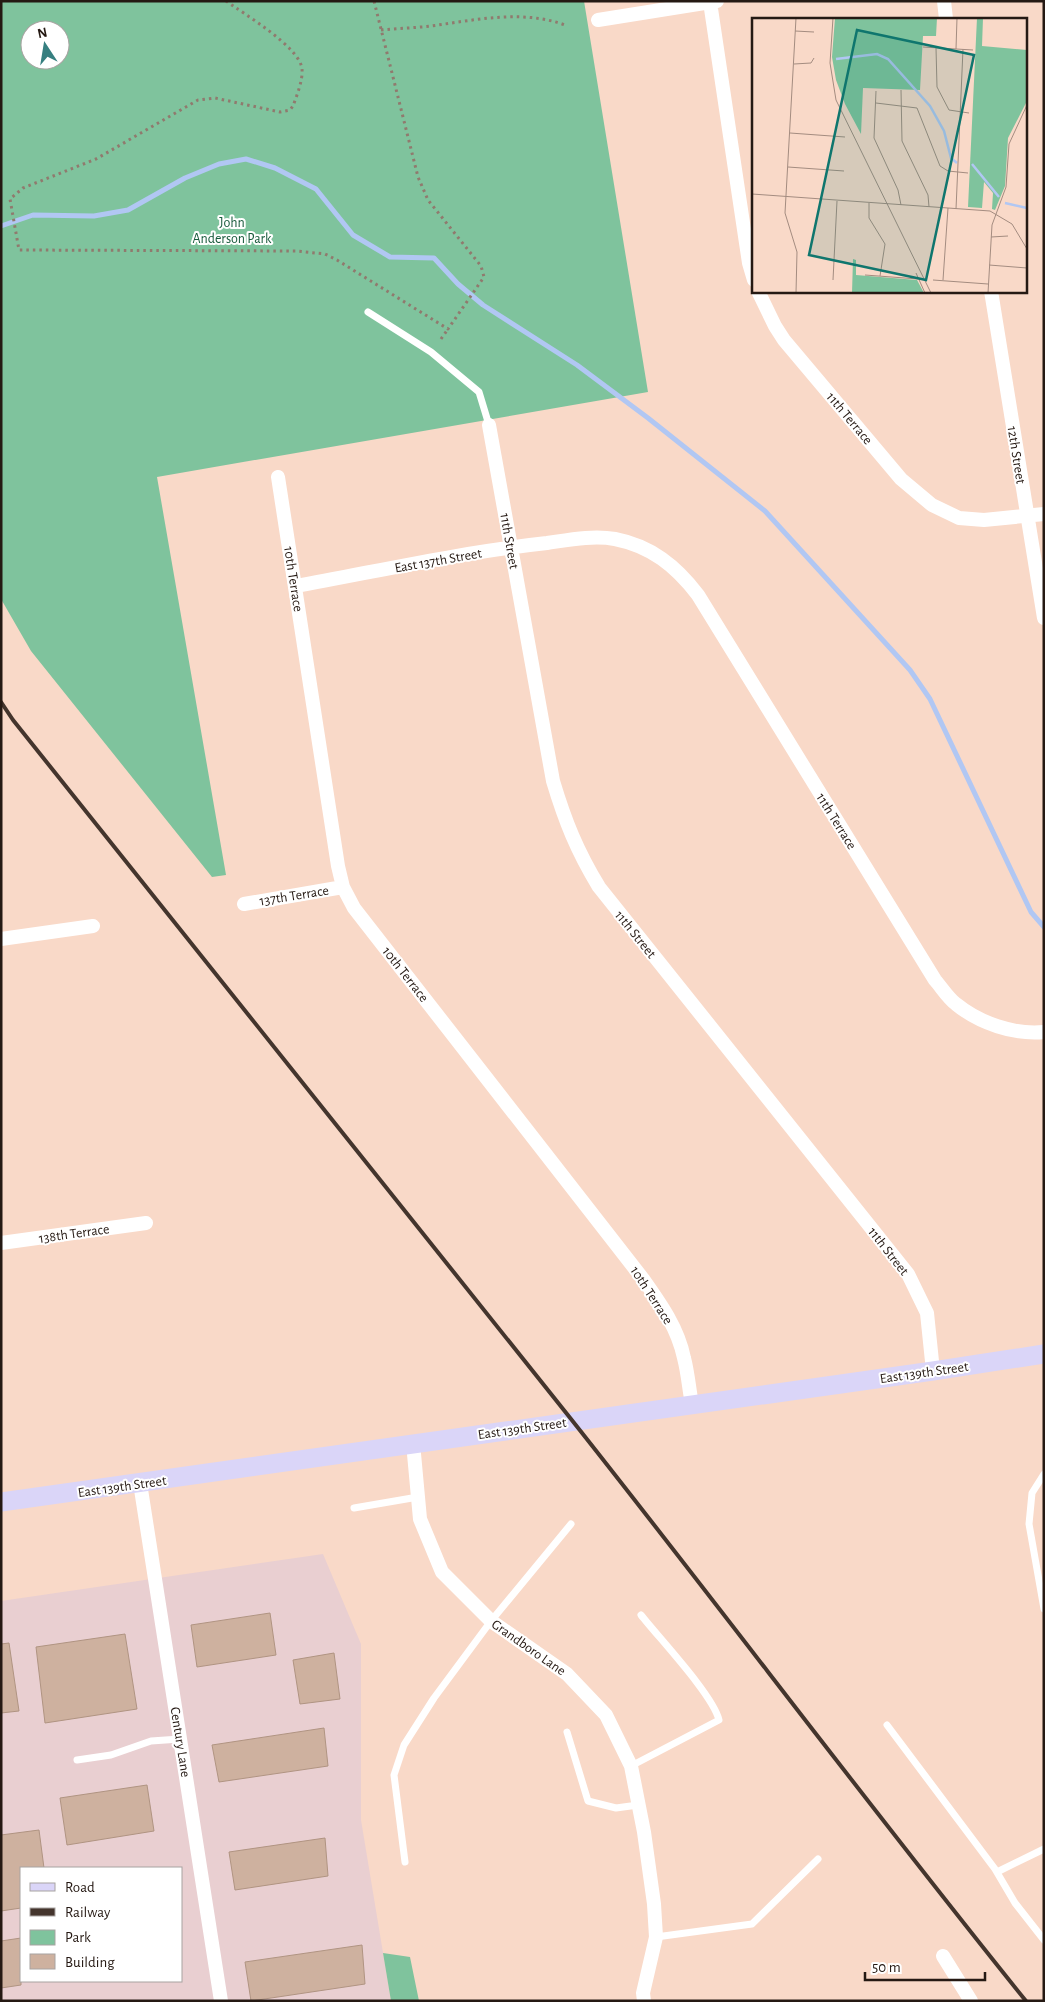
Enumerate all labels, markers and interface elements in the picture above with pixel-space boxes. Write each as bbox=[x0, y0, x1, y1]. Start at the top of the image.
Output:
inset map bbox=[752, 18, 1028, 292]
north arrow bbox=[20, 20, 70, 70]
text: N bbox=[36, 25, 49, 41]
park label: John Anderson Park bbox=[192, 216, 272, 246]
street label: 11th Terrace bbox=[824, 390, 875, 447]
street label: 12th Street bbox=[1005, 425, 1028, 486]
street label: 11th Street bbox=[497, 512, 521, 571]
street label: 10th Terrace bbox=[281, 546, 305, 613]
street label: East 137th Street bbox=[393, 546, 483, 576]
street label: 11th Terrace bbox=[813, 791, 859, 852]
street label: 137th Terrace bbox=[258, 884, 330, 908]
street label: 11th Street bbox=[612, 908, 659, 961]
street label: 10th Terrace bbox=[379, 944, 431, 1005]
street label: 138th Terrace bbox=[38, 1222, 110, 1246]
street label: 11th Street bbox=[865, 1225, 911, 1279]
street label: 10th Terrace bbox=[627, 1264, 675, 1327]
street label: East 139th Street bbox=[879, 1360, 970, 1386]
street label: East 139th Street bbox=[477, 1416, 568, 1442]
street label: East 139th Street bbox=[77, 1474, 168, 1500]
street label: Grandboro Lane bbox=[489, 1617, 568, 1678]
street label: Century Lane bbox=[168, 1706, 192, 1778]
legend bbox=[20, 1867, 182, 1982]
text: Road bbox=[65, 1880, 95, 1895]
text: Railway bbox=[65, 1905, 111, 1920]
text: Park bbox=[65, 1930, 91, 1945]
scale bar bbox=[865, 1950, 985, 1982]
text: Building bbox=[65, 1955, 115, 1970]
text: 50 m bbox=[872, 1960, 901, 1975]

